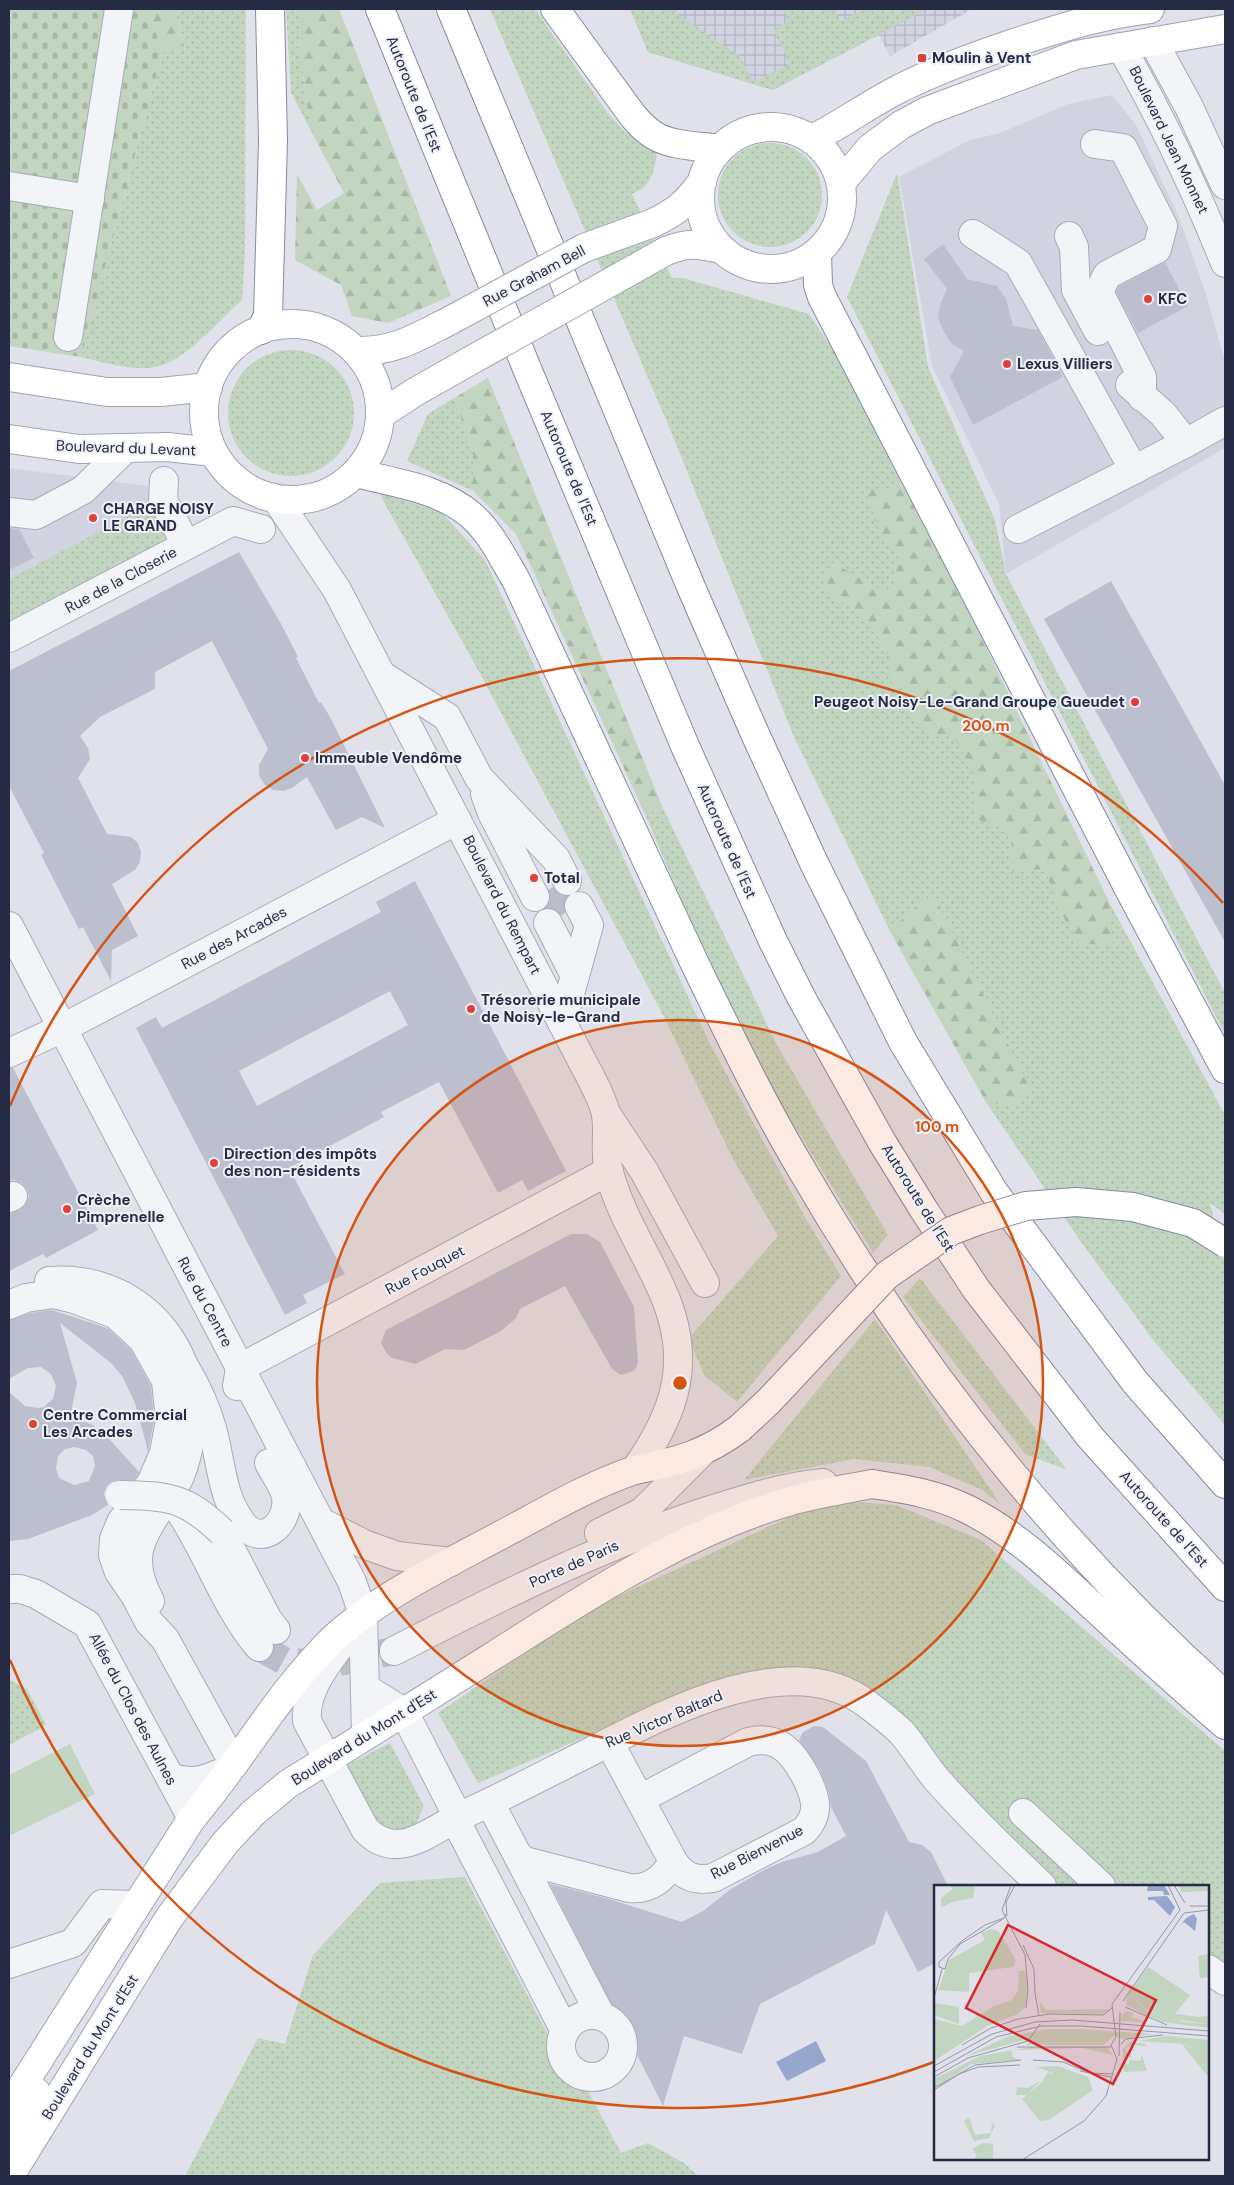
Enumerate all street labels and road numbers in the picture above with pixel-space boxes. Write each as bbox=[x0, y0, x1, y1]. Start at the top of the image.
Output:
street label: Autoroute de l’Est bbox=[382, 33, 447, 155]
street label: Boulevard Jean Monnet bbox=[1124, 63, 1214, 217]
street label: Rue Graham Bell bbox=[479, 241, 589, 311]
street label: Autoroute de l’Est bbox=[536, 407, 602, 529]
street label: Boulevard du Levant bbox=[55, 436, 197, 460]
street label: Rue de la Closerie bbox=[61, 542, 181, 618]
street label: Autoroute de l’Est bbox=[693, 780, 761, 902]
street label: Boulevard du Rempart bbox=[458, 832, 546, 978]
street label: Rue des Arcades bbox=[178, 902, 290, 974]
street label: Autoroute de l’Est bbox=[877, 1140, 959, 1256]
street label: Rue Fouquet bbox=[382, 1241, 468, 1299]
street label: Rue du Centre bbox=[173, 1253, 237, 1351]
street label: Autoroute de l’Est bbox=[1115, 1466, 1213, 1572]
street label: Porte de Paris bbox=[526, 1535, 622, 1593]
street label: Allée du Clos des Aulnes bbox=[84, 1629, 182, 1789]
street label: Boulevard du Mont d'Est bbox=[288, 1684, 441, 1790]
street label: Rue Victor Baltard bbox=[602, 1685, 726, 1753]
street label: Rue Bienvenue bbox=[707, 1820, 807, 1884]
street label: Boulevard du Mont d'Est bbox=[37, 1970, 143, 2123]

